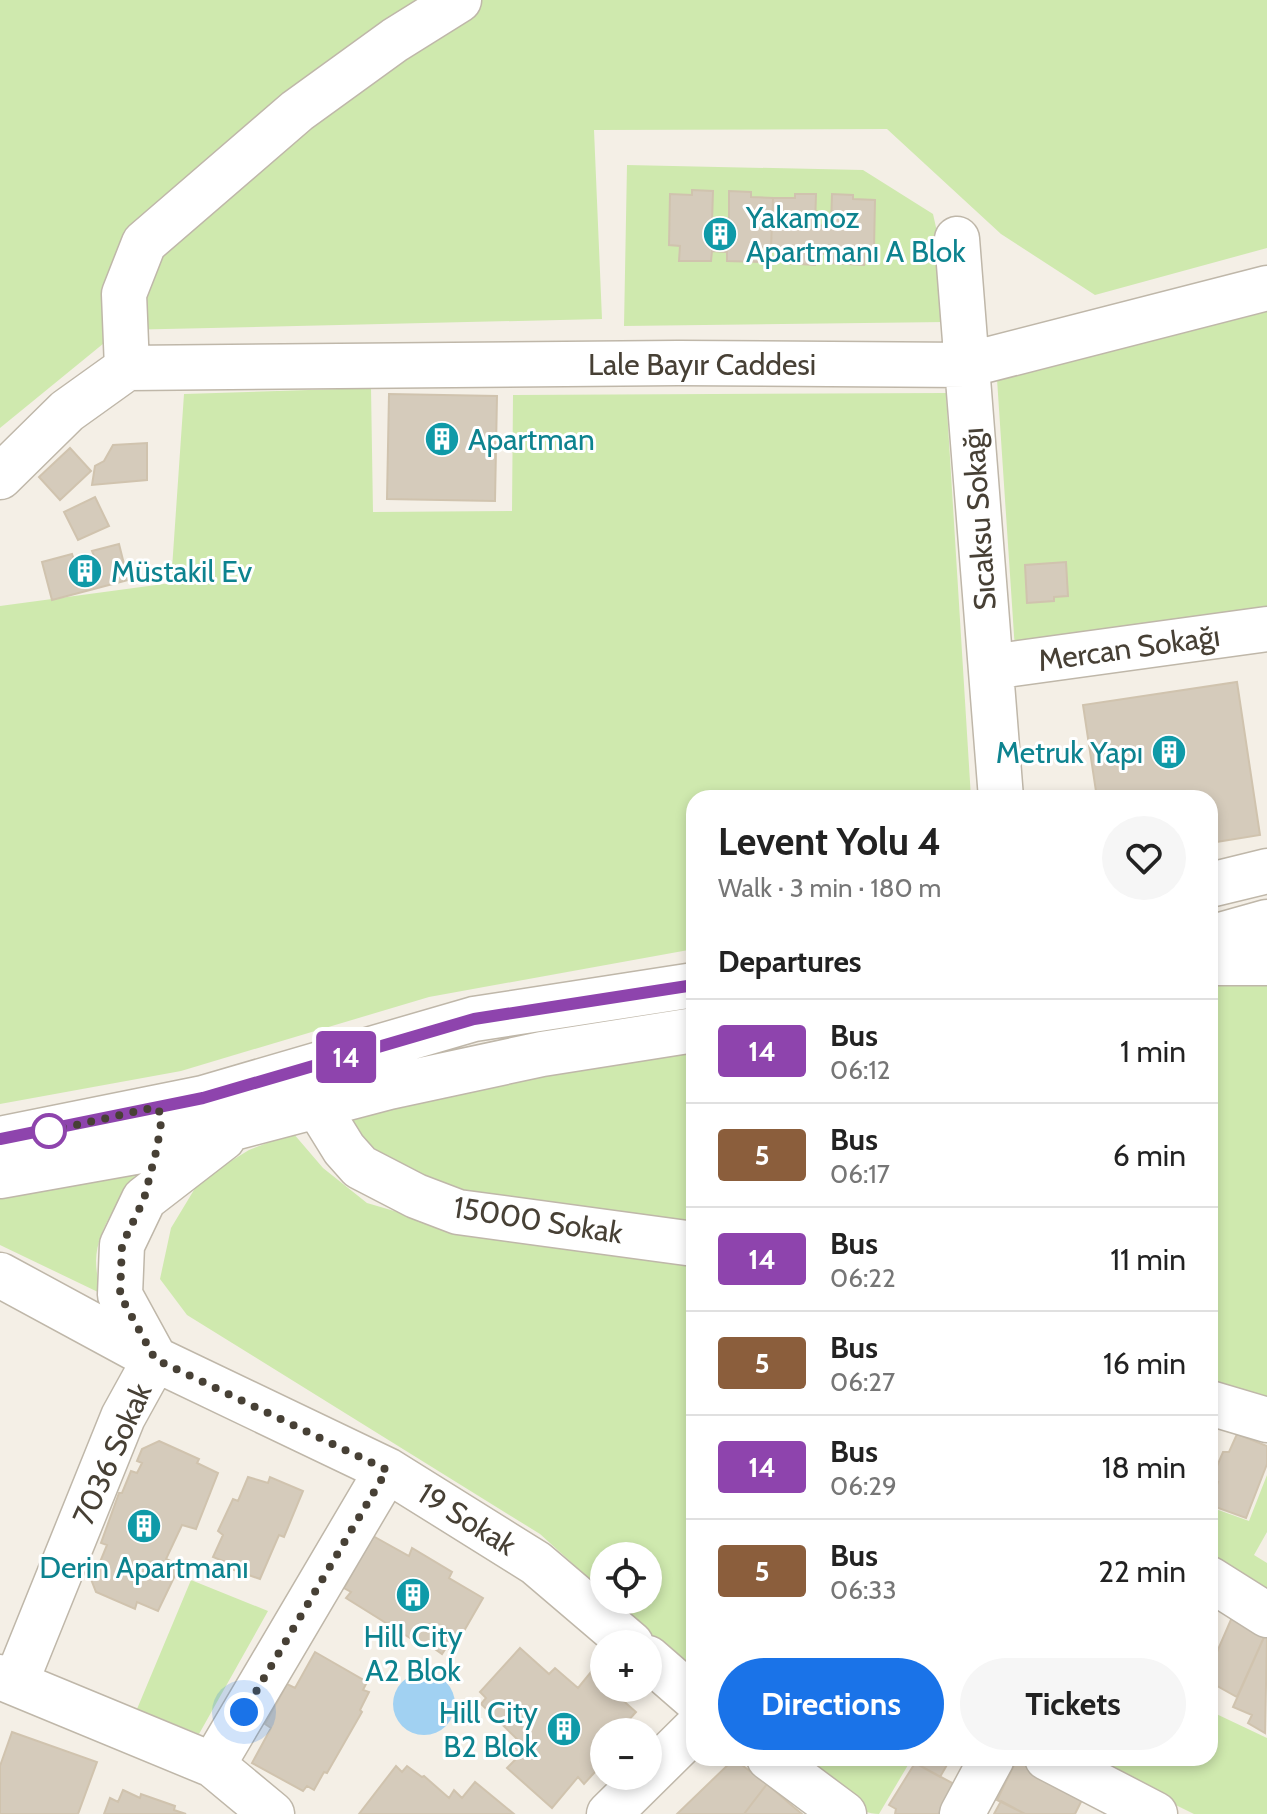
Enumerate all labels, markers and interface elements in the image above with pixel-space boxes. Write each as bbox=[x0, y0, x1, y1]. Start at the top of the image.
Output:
place label: Yakamoz Apartmanı A Blok bbox=[745, 199, 966, 270]
building icon: Yakamoz Apartmanı A Blok bbox=[701, 215, 739, 253]
street label: Lale Bayır Caddesi bbox=[588, 346, 816, 383]
building icon: Apartman bbox=[423, 420, 461, 458]
place label: Apartman bbox=[468, 421, 595, 458]
street label: Sıcaksu Sokağı bbox=[954, 426, 1004, 612]
building icon: Müstakil Ev bbox=[66, 552, 104, 590]
place label: Müstakil Ev bbox=[111, 553, 252, 590]
street label: Mercan Sokağı bbox=[1036, 617, 1222, 679]
building icon: Metruk Yapı bbox=[1150, 733, 1188, 771]
place label: Metruk Yapı bbox=[996, 734, 1143, 771]
button: heart bbox=[1102, 816, 1186, 900]
text: Levent Yolu 4 bbox=[718, 818, 941, 865]
text: Walk · 3 min · 180 m bbox=[718, 872, 941, 904]
text: Departures bbox=[718, 943, 862, 980]
text: Bus bbox=[830, 1017, 878, 1054]
line badge: 14 bbox=[310, 1031, 382, 1083]
text: 1 min bbox=[1120, 1033, 1186, 1070]
text: 14 bbox=[748, 1034, 776, 1068]
text: 14 bbox=[332, 1040, 360, 1074]
text: 06:12 bbox=[830, 1054, 890, 1086]
unlabelled marker bbox=[32, 1114, 66, 1148]
text: Bus bbox=[830, 1121, 878, 1158]
text: 6 min bbox=[1113, 1137, 1186, 1174]
text: 5 bbox=[754, 1138, 770, 1172]
text: 06:17 bbox=[830, 1158, 890, 1190]
street label: 15000 Sokak bbox=[451, 1188, 626, 1252]
text: Bus bbox=[830, 1225, 878, 1262]
text: 11 min bbox=[1110, 1241, 1186, 1278]
text: 14 bbox=[748, 1242, 776, 1276]
text: 06:22 bbox=[830, 1262, 896, 1294]
text: Bus bbox=[830, 1329, 878, 1366]
text: 16 min bbox=[1103, 1345, 1186, 1382]
text: 5 bbox=[754, 1346, 770, 1380]
text: 06:27 bbox=[830, 1366, 895, 1398]
street label: 7036 Sokak bbox=[64, 1377, 160, 1530]
text: Bus bbox=[830, 1433, 878, 1470]
text: 18 min bbox=[1102, 1449, 1186, 1486]
text: 14 bbox=[748, 1450, 776, 1484]
text: 06:29 bbox=[830, 1470, 897, 1502]
street label: 19 Sokak bbox=[411, 1475, 523, 1564]
building icon: Derin Apartmanı bbox=[125, 1507, 163, 1545]
text: Bus bbox=[830, 1537, 878, 1574]
map controls bbox=[590, 1542, 662, 1790]
button: locate bbox=[590, 1542, 662, 1614]
place label: Derin Apartmanı bbox=[39, 1549, 249, 1586]
text: 22 min bbox=[1098, 1553, 1186, 1590]
text: 5 bbox=[754, 1554, 770, 1588]
text: 06:33 bbox=[830, 1574, 896, 1606]
building icon: Hill City A2 Blok bbox=[394, 1576, 432, 1614]
place label: Hill City A2 Blok bbox=[363, 1618, 463, 1689]
button: + bbox=[590, 1630, 662, 1702]
button: Directions bbox=[718, 1658, 944, 1750]
button: Tickets bbox=[960, 1658, 1186, 1750]
your location bbox=[224, 1692, 264, 1732]
place label: Hill City B2 Blok bbox=[439, 1694, 539, 1765]
building icon: Hill City B2 Blok bbox=[545, 1710, 583, 1748]
button: − bbox=[590, 1718, 662, 1790]

